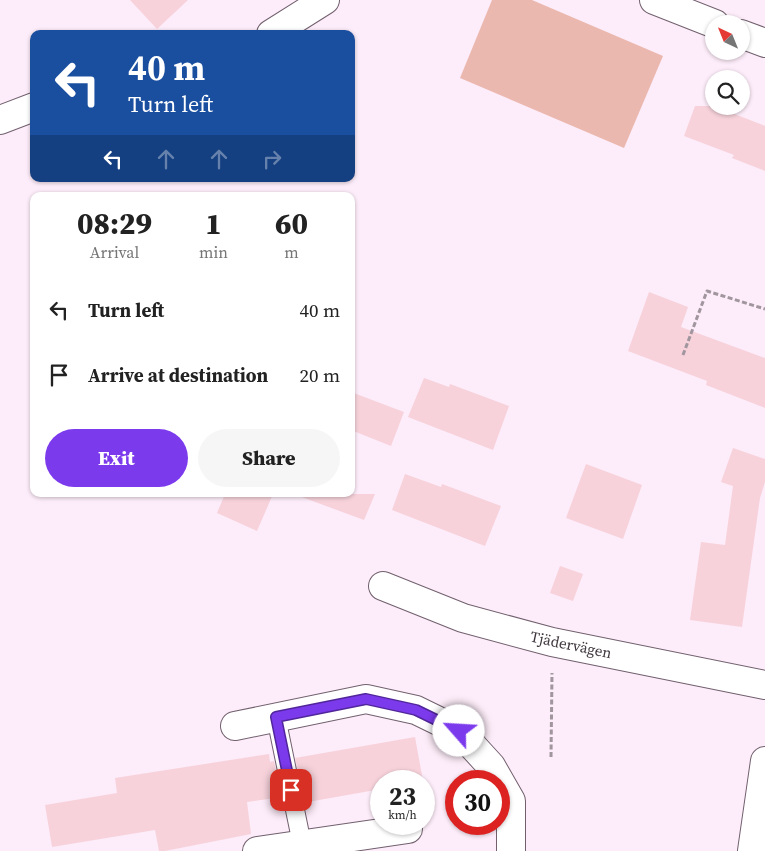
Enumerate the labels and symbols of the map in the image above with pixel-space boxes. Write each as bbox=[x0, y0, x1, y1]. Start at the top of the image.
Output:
north arrow bbox=[705, 15, 750, 60]
street label: Tjädervägen bbox=[528, 626, 614, 663]
position arrow bbox=[432, 704, 484, 756]
pin bbox=[270, 769, 312, 811]
speed limit sign: 30 bbox=[445, 770, 510, 835]

